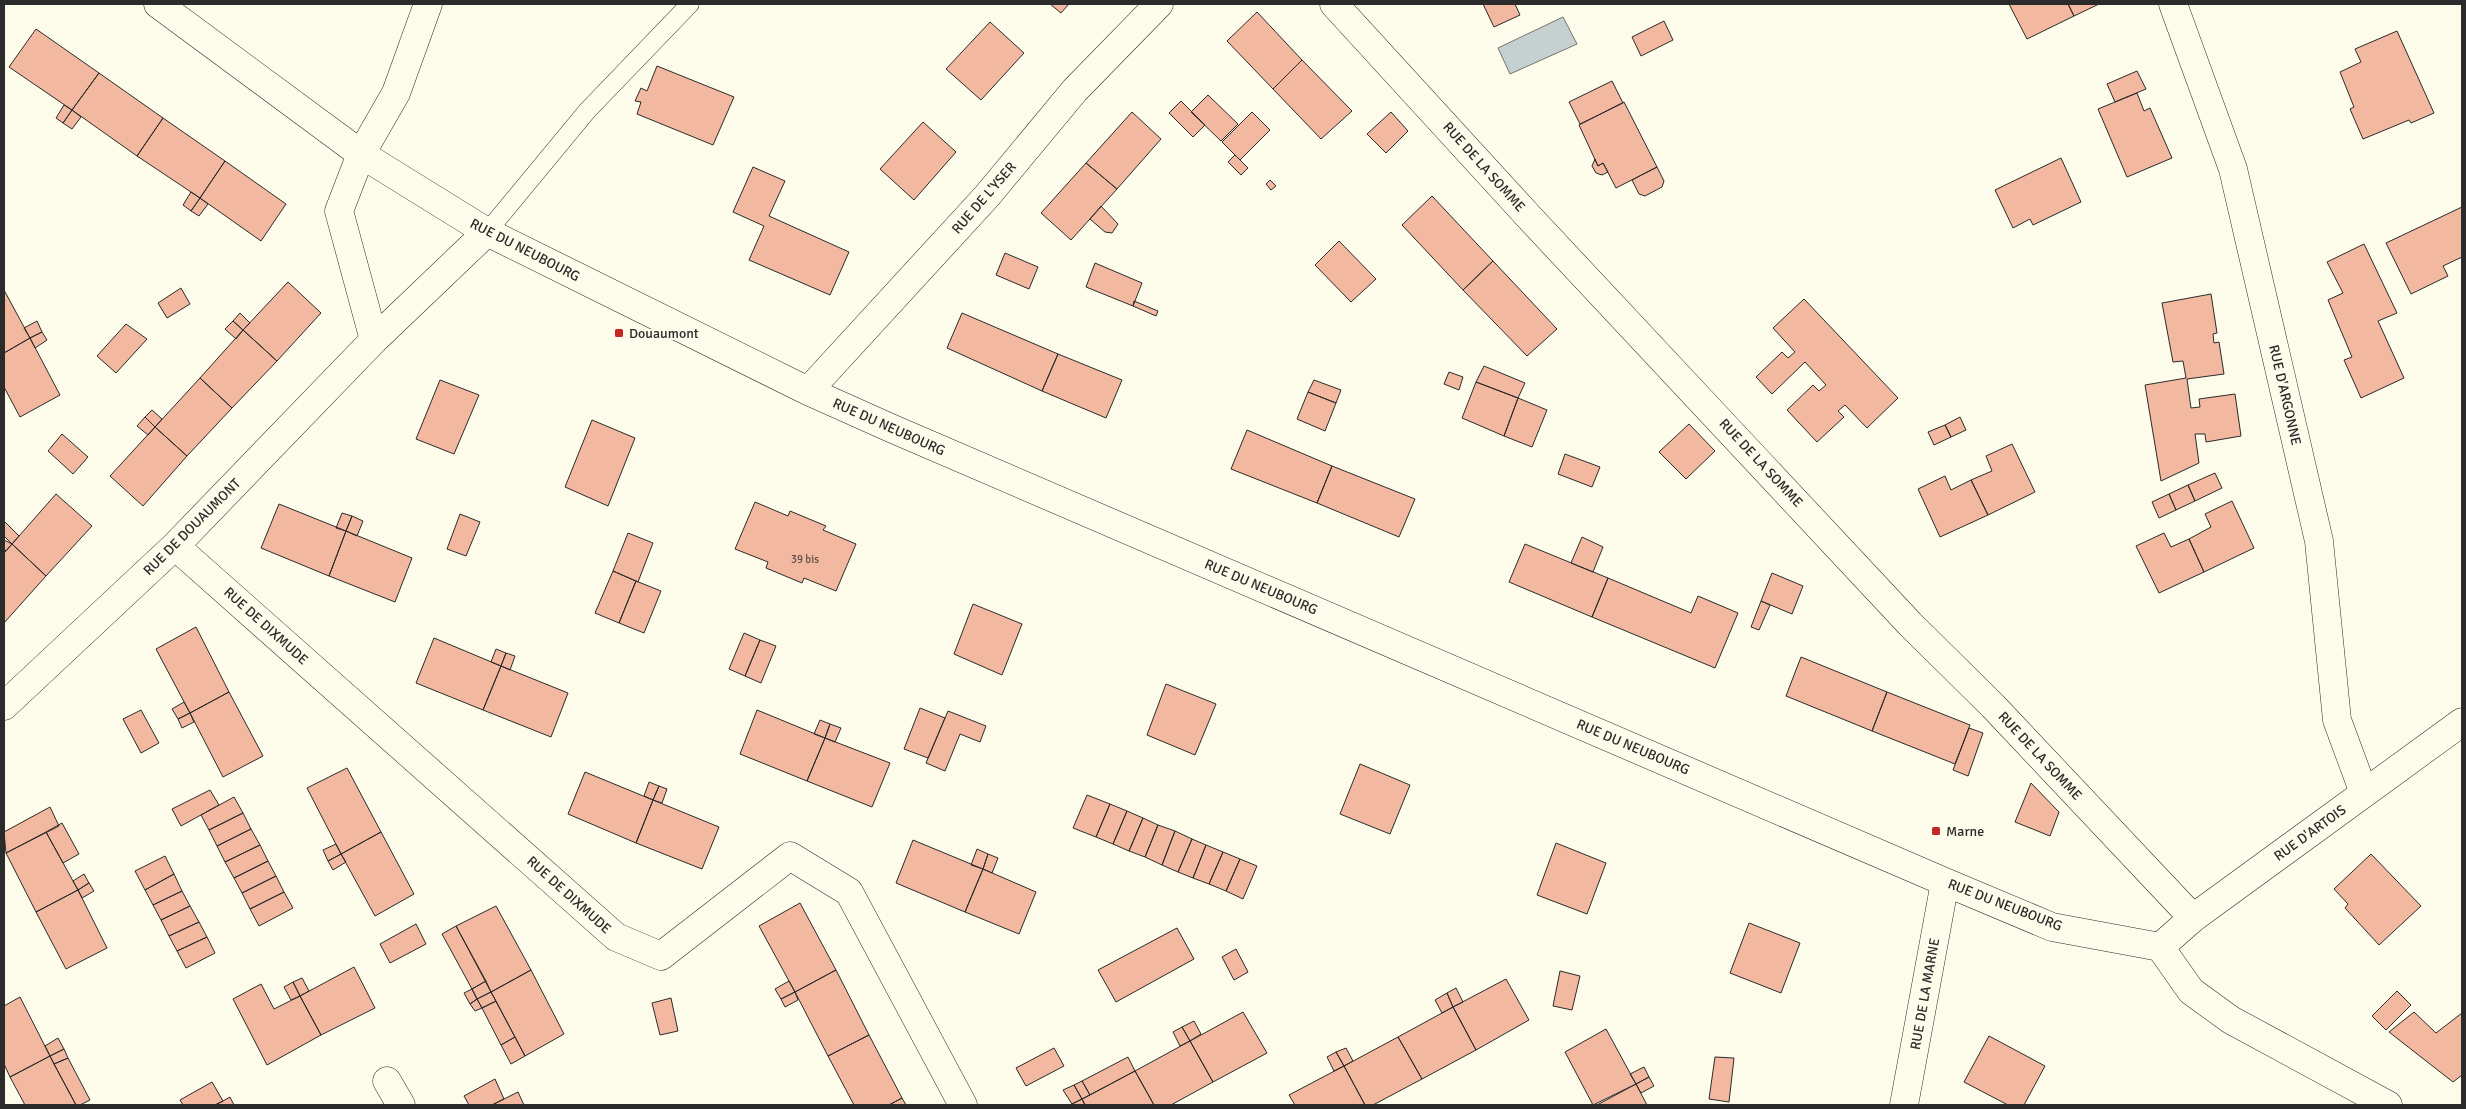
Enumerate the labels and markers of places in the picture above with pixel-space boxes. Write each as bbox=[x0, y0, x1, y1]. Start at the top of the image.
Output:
place label: Douaumont bbox=[629, 325, 699, 342]
marker: Douaumont bbox=[613, 327, 625, 339]
place label: Marne bbox=[1946, 823, 1984, 840]
marker: Marne bbox=[1930, 825, 1942, 837]

